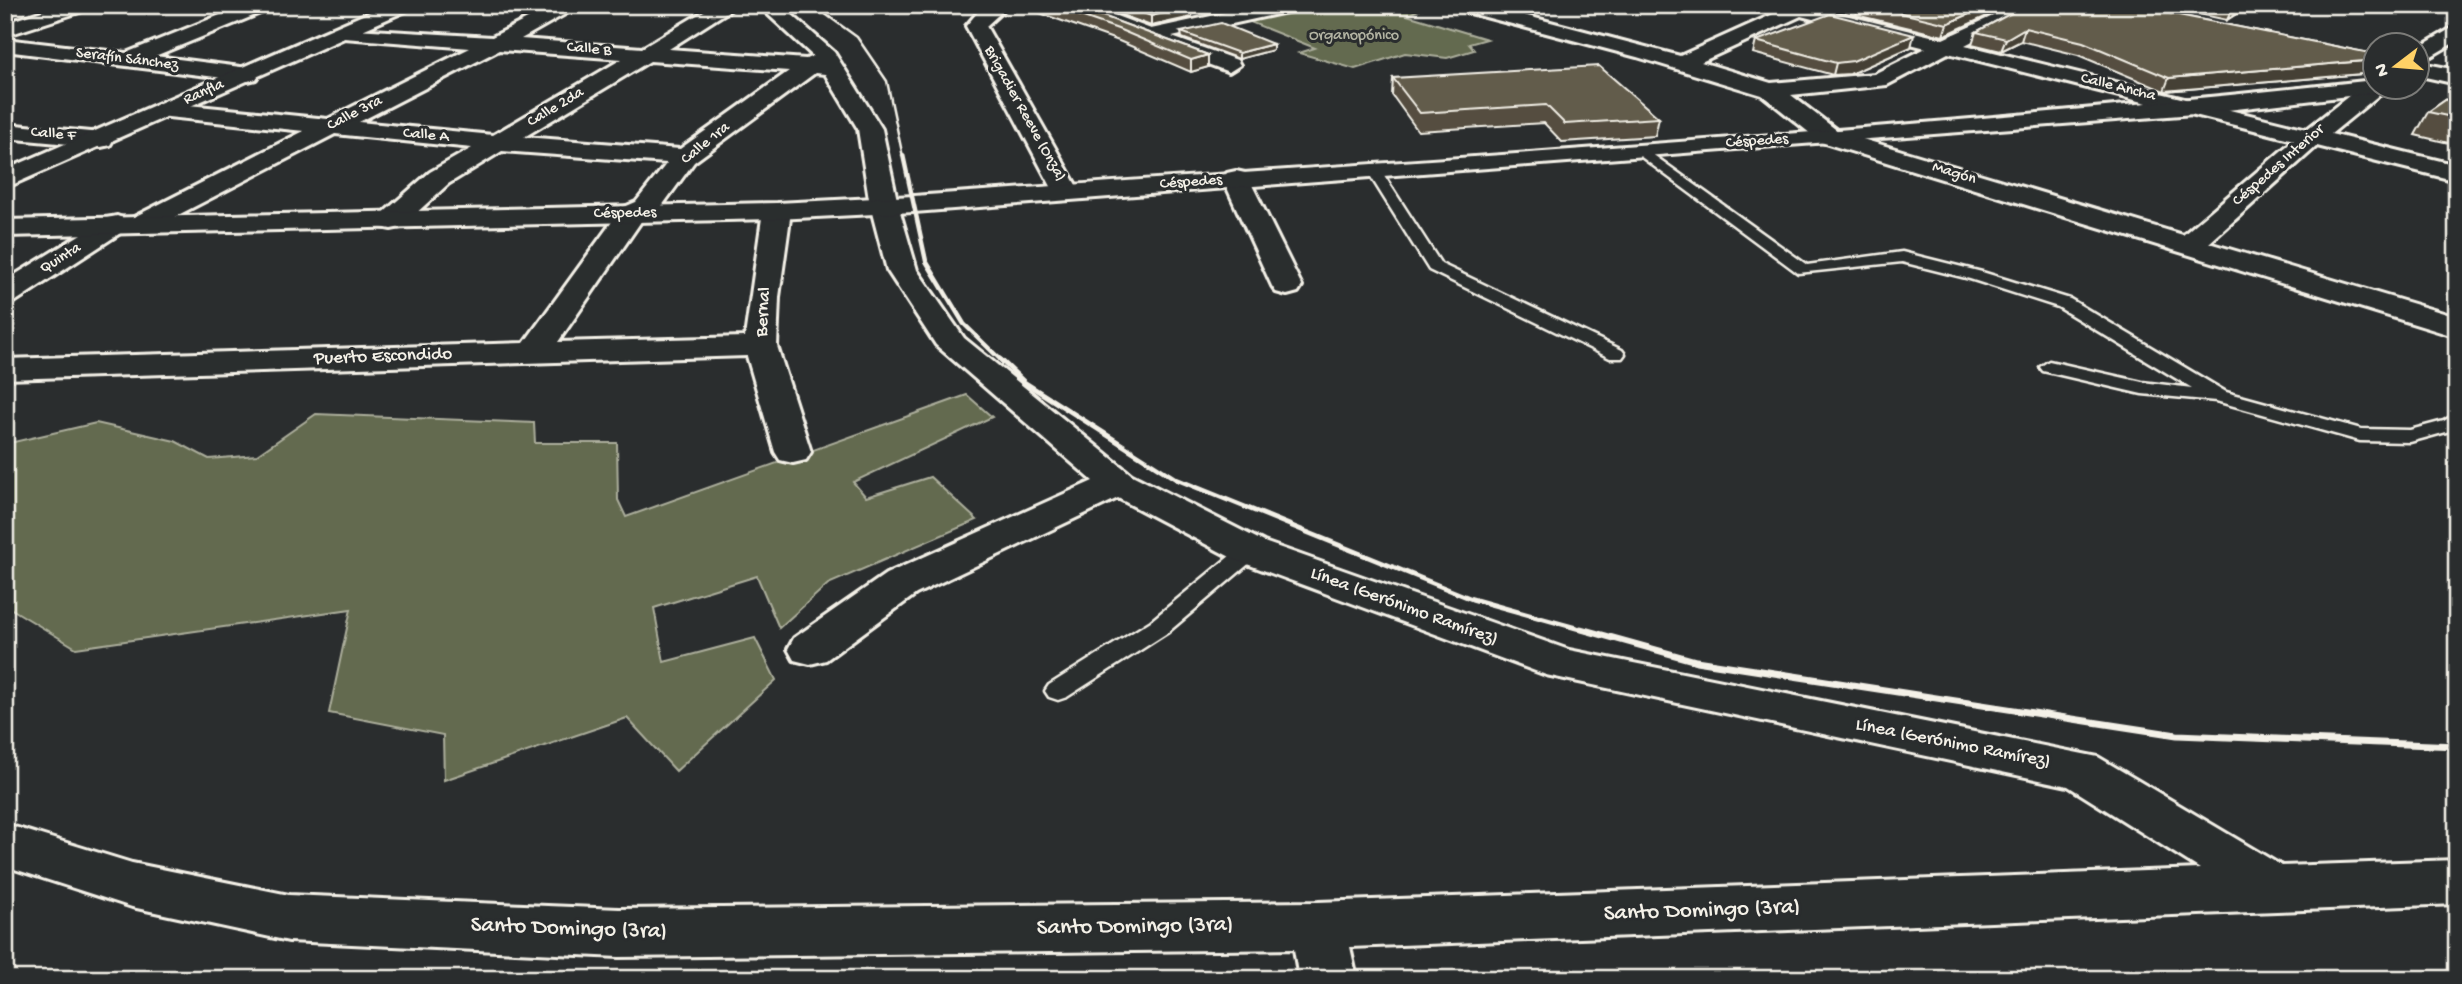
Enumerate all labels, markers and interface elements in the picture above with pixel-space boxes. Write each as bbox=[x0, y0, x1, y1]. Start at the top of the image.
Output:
park label: Organopónico bbox=[1309, 27, 1399, 46]
north arrow bbox=[2360, 32, 2430, 102]
street label: Calle B bbox=[566, 39, 613, 61]
street label: Brigadier Reeve (Onza) bbox=[978, 42, 1069, 185]
street label: Serafín Sánchez bbox=[75, 44, 180, 76]
text: N bbox=[2370, 61, 2396, 79]
street label: Calle Ancha bbox=[2079, 70, 2159, 107]
street label: Ranfla bbox=[181, 75, 228, 110]
street label: Calle 2da bbox=[524, 83, 589, 132]
street label: Calle 3ra bbox=[324, 92, 387, 136]
street label: Calle 1ra bbox=[678, 118, 735, 170]
street label: Céspedes Interior bbox=[2229, 120, 2330, 211]
street label: Calle F bbox=[30, 124, 77, 146]
street label: Calle A bbox=[402, 125, 451, 148]
street label: Céspedes bbox=[1725, 130, 1790, 154]
street label: Magón bbox=[1930, 158, 1979, 190]
street label: Céspedes bbox=[1159, 171, 1224, 195]
street label: Céspedes bbox=[594, 204, 658, 224]
street label: Quinta bbox=[37, 238, 86, 279]
street label: Bernal bbox=[751, 286, 777, 339]
street label: Puerto Escondido bbox=[312, 343, 453, 371]
street label: Línea (Gerónimo Ramírez) bbox=[1307, 562, 1501, 652]
street label: Línea (Gerónimo Ramírez) bbox=[1854, 714, 2052, 774]
street label: Santo Domingo (3ra) bbox=[1603, 894, 1801, 928]
street label: Santo Domingo (3ra) bbox=[470, 912, 668, 946]
street label: Santo Domingo (3ra) bbox=[1036, 912, 1234, 942]

